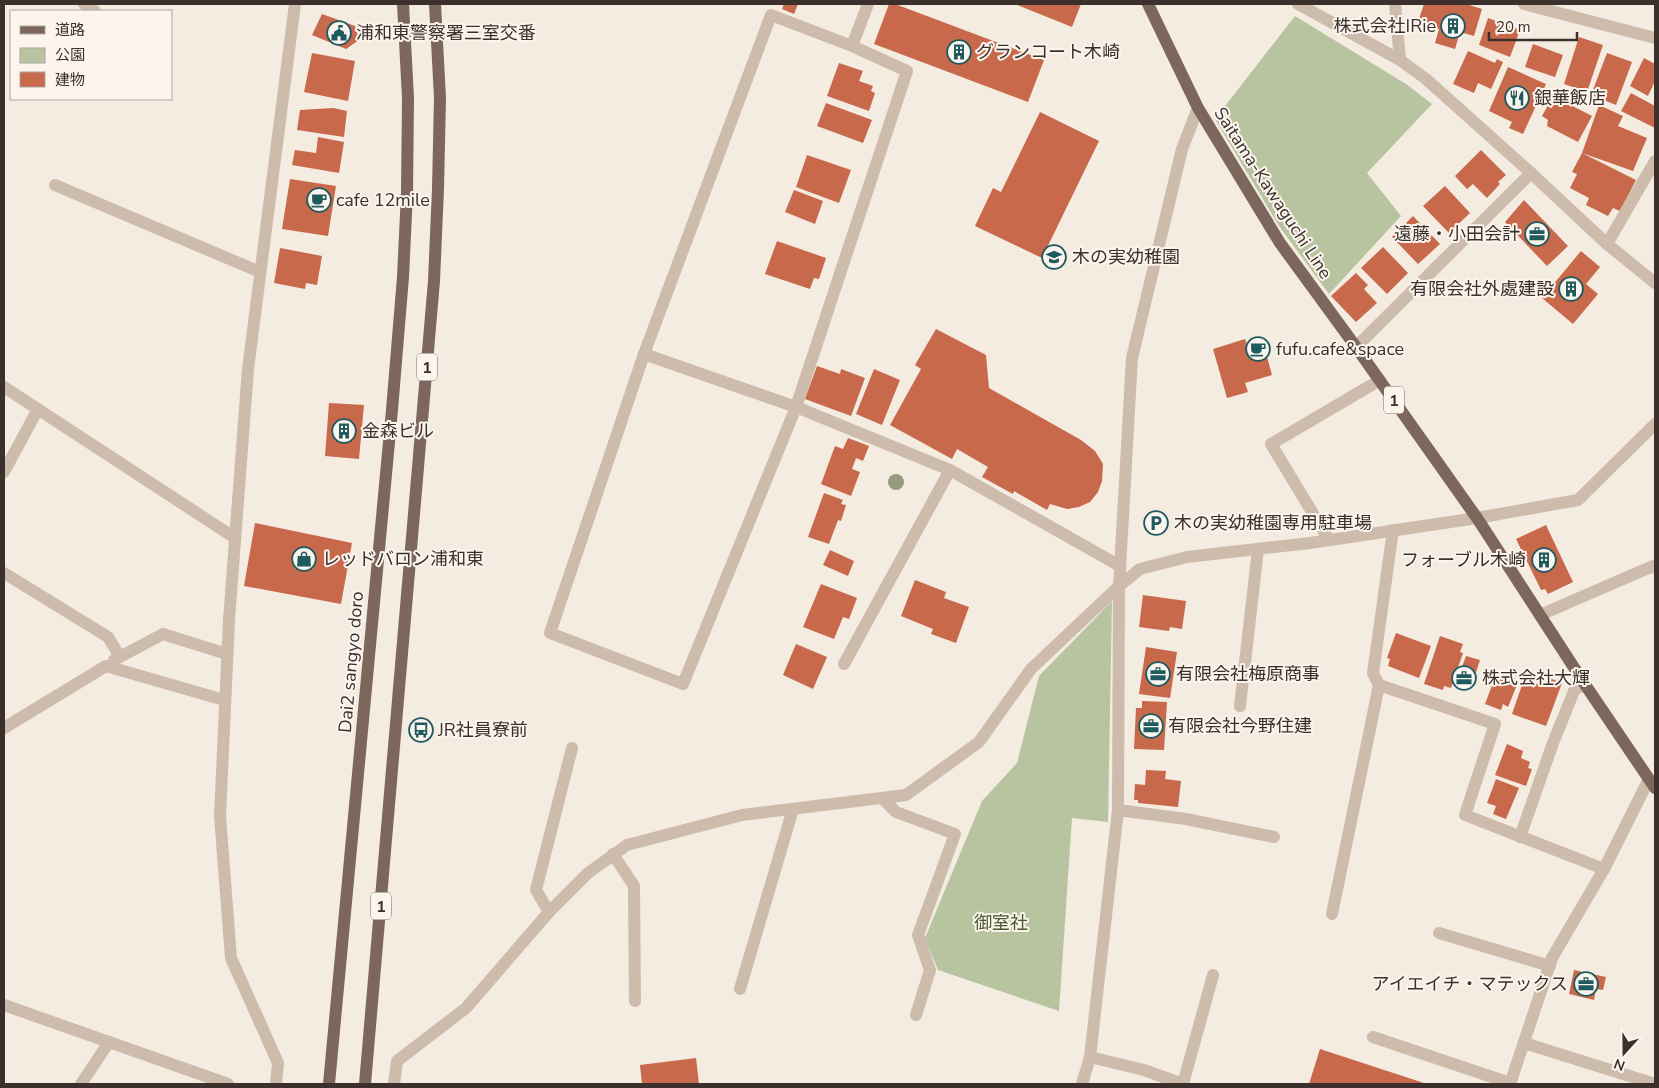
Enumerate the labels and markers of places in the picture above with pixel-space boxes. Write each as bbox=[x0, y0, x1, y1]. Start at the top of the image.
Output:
building icon: 株式会社IRie bbox=[1440, 13, 1466, 39]
place label: 株式会社IRie bbox=[1334, 14, 1436, 38]
public building icon: 浦和東警察署三室交番 bbox=[326, 20, 352, 46]
place label: 浦和東警察署三室交番 bbox=[356, 21, 536, 45]
building icon: グランコート木崎 bbox=[946, 39, 972, 65]
place label: グランコート木崎 bbox=[976, 40, 1120, 64]
restaurant icon: 銀華飯店 bbox=[1504, 85, 1530, 111]
place label: 銀華飯店 bbox=[1534, 86, 1606, 110]
cafe icon: cafe 12mile bbox=[306, 187, 332, 213]
place label: cafe 12mile bbox=[336, 188, 430, 212]
office icon: 遠藤・小田会計 bbox=[1524, 221, 1550, 247]
place label: 遠藤・小田会計 bbox=[1394, 222, 1520, 246]
school or university icon: 木の実幼稚園 bbox=[1041, 244, 1067, 270]
place label: 木の実幼稚園 bbox=[1072, 245, 1180, 269]
building icon: 有限会社外處建設 bbox=[1558, 276, 1584, 302]
place label: 有限会社外處建設 bbox=[1410, 277, 1554, 301]
cafe icon: fufu.cafe&space bbox=[1245, 336, 1271, 362]
place label: fufu.cafe&space bbox=[1276, 337, 1404, 361]
building icon: 金森ビル bbox=[331, 418, 357, 444]
place label: 金森ビル bbox=[362, 419, 434, 443]
parking icon: 木の実幼稚園専用駐車場 bbox=[1143, 510, 1169, 536]
place label: 木の実幼稚園専用駐車場 bbox=[1174, 511, 1372, 535]
shop icon: レッドバロン浦和東 bbox=[291, 546, 317, 572]
place label: レッドバロン浦和東 bbox=[322, 547, 484, 571]
building icon: フォーブル木崎 bbox=[1531, 547, 1557, 573]
place label: フォーブル木崎 bbox=[1401, 548, 1526, 572]
office icon: 有限会社梅原商事 bbox=[1145, 661, 1171, 687]
place label: 有限会社梅原商事 bbox=[1176, 662, 1320, 686]
office icon: 株式会社大輝 bbox=[1451, 665, 1477, 691]
place label: 株式会社大輝 bbox=[1482, 666, 1590, 690]
office icon: 有限会社今野住建 bbox=[1138, 713, 1164, 739]
place label: 有限会社今野住建 bbox=[1168, 714, 1312, 738]
bus stop icon: JR社員寮前 bbox=[408, 717, 434, 743]
place label: JR社員寮前 bbox=[437, 718, 528, 742]
office icon: アイエイチ・マテックス bbox=[1573, 971, 1599, 997]
place label: アイエイチ・マテックス bbox=[1372, 972, 1568, 996]

